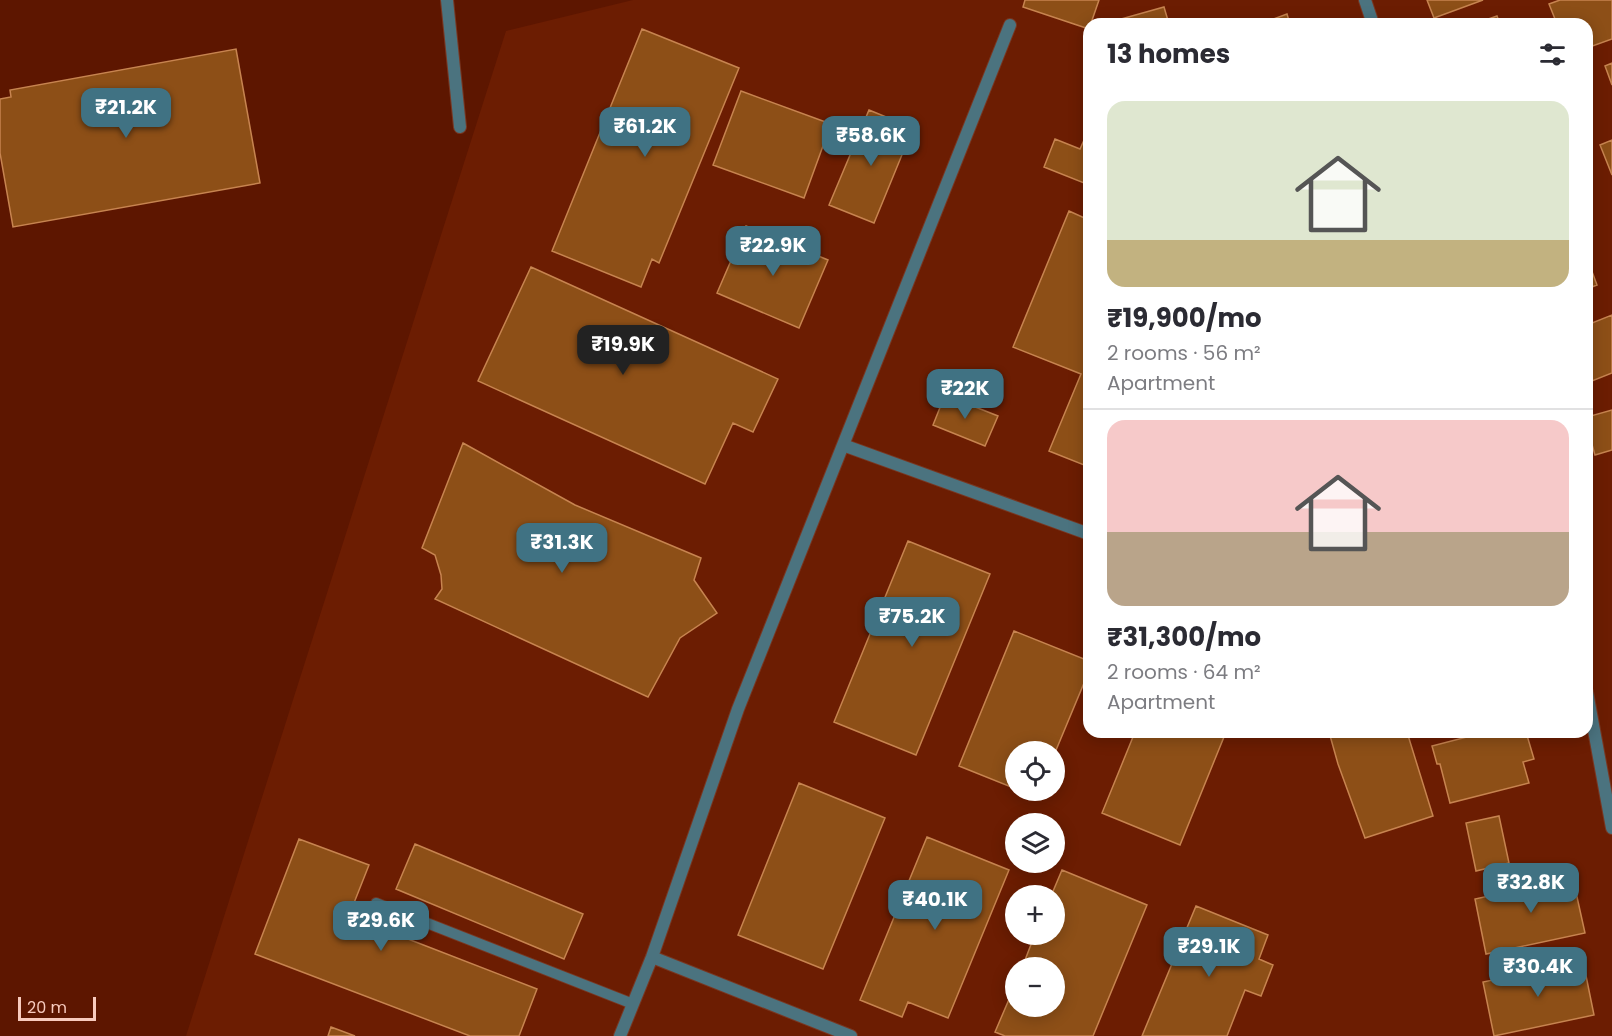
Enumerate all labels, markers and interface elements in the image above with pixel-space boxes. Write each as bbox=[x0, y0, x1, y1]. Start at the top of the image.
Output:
text: 13 homes bbox=[1107, 36, 1230, 72]
icon: filters bbox=[1536, 38, 1569, 71]
pin: ₹21.2K bbox=[77, 88, 175, 139]
text: ₹21.2K bbox=[95, 93, 157, 121]
pin: ₹61.2K bbox=[596, 107, 694, 158]
text: ₹61.2K bbox=[613, 112, 677, 140]
pin: ₹58.6K bbox=[822, 116, 920, 167]
text: ₹58.6K bbox=[836, 121, 906, 149]
icon: home bbox=[1284, 140, 1392, 248]
pin: ₹22.9K bbox=[724, 226, 822, 277]
text: ₹22.9K bbox=[740, 231, 806, 259]
text: ₹19,900/mo bbox=[1107, 300, 1262, 336]
pin: ₹19.9K bbox=[574, 325, 672, 376]
text: ₹19.9K bbox=[591, 330, 655, 358]
text: 2 rooms · 56 m² bbox=[1107, 339, 1261, 367]
pin: ₹22K bbox=[929, 369, 1001, 420]
text: Apartment bbox=[1107, 369, 1215, 397]
text: ₹22K bbox=[941, 374, 989, 402]
icon: home bbox=[1284, 459, 1392, 567]
pin: ₹31.3K bbox=[513, 523, 611, 574]
text: ₹31.3K bbox=[530, 528, 594, 556]
pin: ₹75.2K bbox=[863, 597, 961, 648]
text: ₹75.2K bbox=[879, 602, 945, 630]
text: ₹31,300/mo bbox=[1107, 619, 1261, 655]
text: 2 rooms · 64 m² bbox=[1107, 658, 1261, 686]
text: Apartment bbox=[1107, 688, 1215, 716]
map controls bbox=[1005, 741, 1065, 1017]
button: locate bbox=[1005, 741, 1065, 801]
button: layers bbox=[1005, 813, 1065, 873]
pin: ₹32.8K bbox=[1482, 863, 1580, 914]
text: ₹32.8K bbox=[1497, 868, 1565, 896]
pin: ₹40.1K bbox=[886, 880, 984, 931]
text: ₹40.1K bbox=[902, 885, 968, 913]
button: + bbox=[1005, 885, 1065, 945]
pin: ₹29.6K bbox=[332, 901, 430, 952]
text: ₹29.6K bbox=[347, 906, 415, 934]
pin: ₹29.1K bbox=[1160, 927, 1258, 978]
text: ₹29.1K bbox=[1178, 932, 1240, 960]
pin: ₹30.4K bbox=[1489, 947, 1587, 998]
text: ₹30.4K bbox=[1503, 952, 1573, 980]
button: − bbox=[1005, 957, 1065, 1017]
scale bar bbox=[18, 994, 96, 1022]
text: 20 m bbox=[27, 996, 67, 1019]

